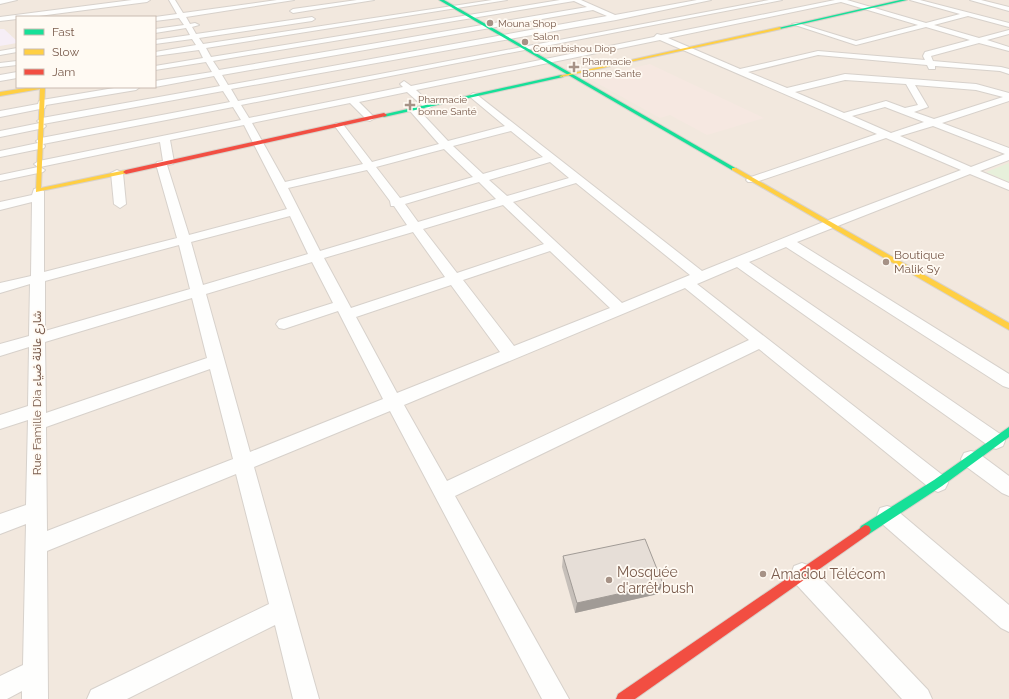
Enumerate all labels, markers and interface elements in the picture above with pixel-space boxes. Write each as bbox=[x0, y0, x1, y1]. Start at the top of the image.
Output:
legend bbox=[16, 16, 156, 88]
marker: Mouna Shop bbox=[485, 18, 495, 28]
place label: Mouna Shop bbox=[498, 18, 556, 29]
text: Fast bbox=[52, 25, 75, 39]
place label: Salon Coumbishou Diop bbox=[533, 31, 616, 54]
marker: Salon Coumbishou Diop bbox=[520, 37, 530, 47]
text: Slow bbox=[52, 45, 79, 59]
place label: Pharmacie Bonne Sante bbox=[582, 56, 641, 79]
marker: Pharmacie Bonne Sante bbox=[569, 62, 579, 72]
text: Jam bbox=[52, 65, 75, 79]
place label: Pharmacie bonne Santé bbox=[418, 94, 477, 117]
marker: Pharmacie bonne Santé bbox=[405, 100, 415, 110]
place label: Boutique Malik Sy bbox=[894, 248, 944, 276]
marker: Boutique Malik Sy bbox=[881, 257, 891, 267]
street label: Rue Famille Dia شارع عائلة ضياء bbox=[30, 311, 46, 475]
place label: Mosquée d'arrêt bush bbox=[617, 564, 694, 596]
place label: Amadou Télécom bbox=[771, 566, 886, 582]
marker: Amadou Télécom bbox=[758, 569, 768, 579]
marker: Mosquée d'arrêt bush bbox=[604, 575, 614, 585]

